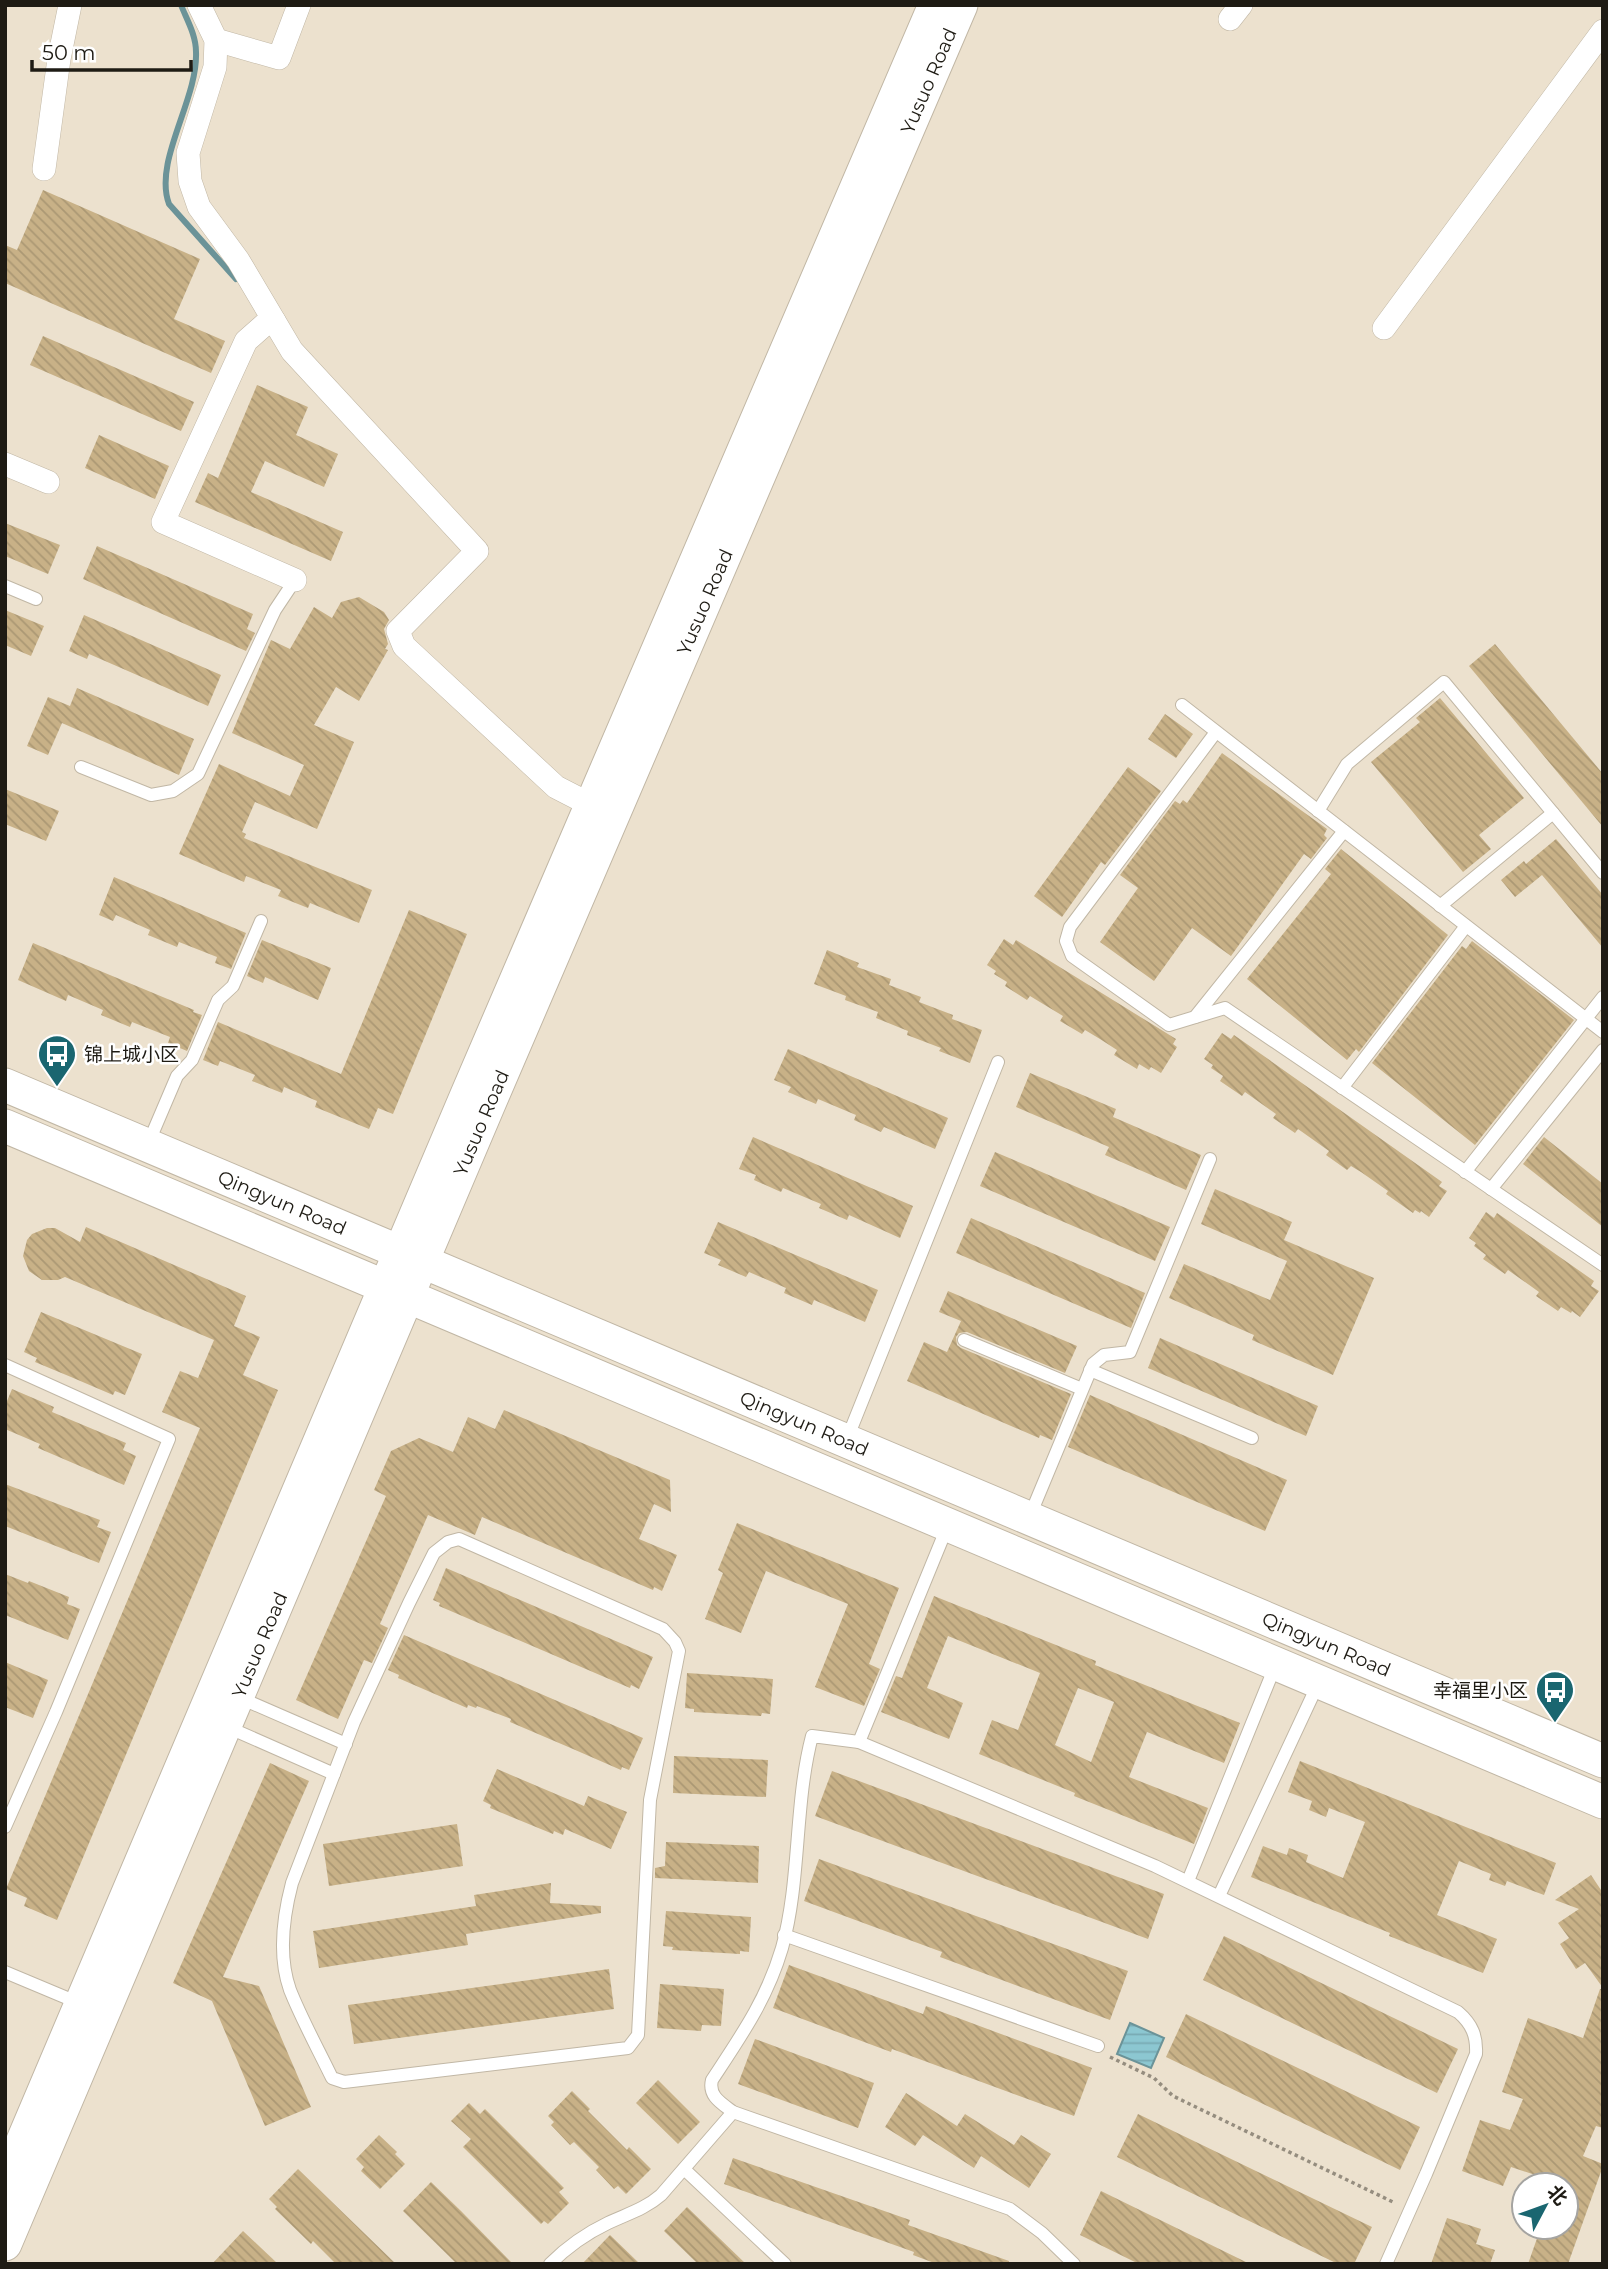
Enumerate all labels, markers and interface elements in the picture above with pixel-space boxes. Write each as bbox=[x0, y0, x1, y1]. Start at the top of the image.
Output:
street label: Yusuo Road bbox=[896, 25, 962, 137]
scale bar bbox=[32, 28, 191, 72]
text: 50 m bbox=[42, 40, 96, 65]
street label: Yusuo Road bbox=[672, 546, 738, 658]
bus stop icon: 锦上城小区 bbox=[36, 1033, 78, 1088]
place label: 锦上城小区 bbox=[84, 1043, 179, 1066]
street label: Yusuo Road bbox=[449, 1067, 514, 1179]
street label: Qingyun Road bbox=[214, 1165, 350, 1240]
street label: Qingyun Road bbox=[736, 1386, 872, 1461]
street label: Yusuo Road bbox=[227, 1588, 292, 1701]
street label: Qingyun Road bbox=[1259, 1607, 1394, 1682]
bus stop icon: 幸福里小区 bbox=[1534, 1669, 1576, 1724]
place label: 幸福里小区 bbox=[1433, 1679, 1528, 1702]
north arrow bbox=[1510, 2171, 1580, 2241]
text: 北 bbox=[1543, 2180, 1572, 2210]

